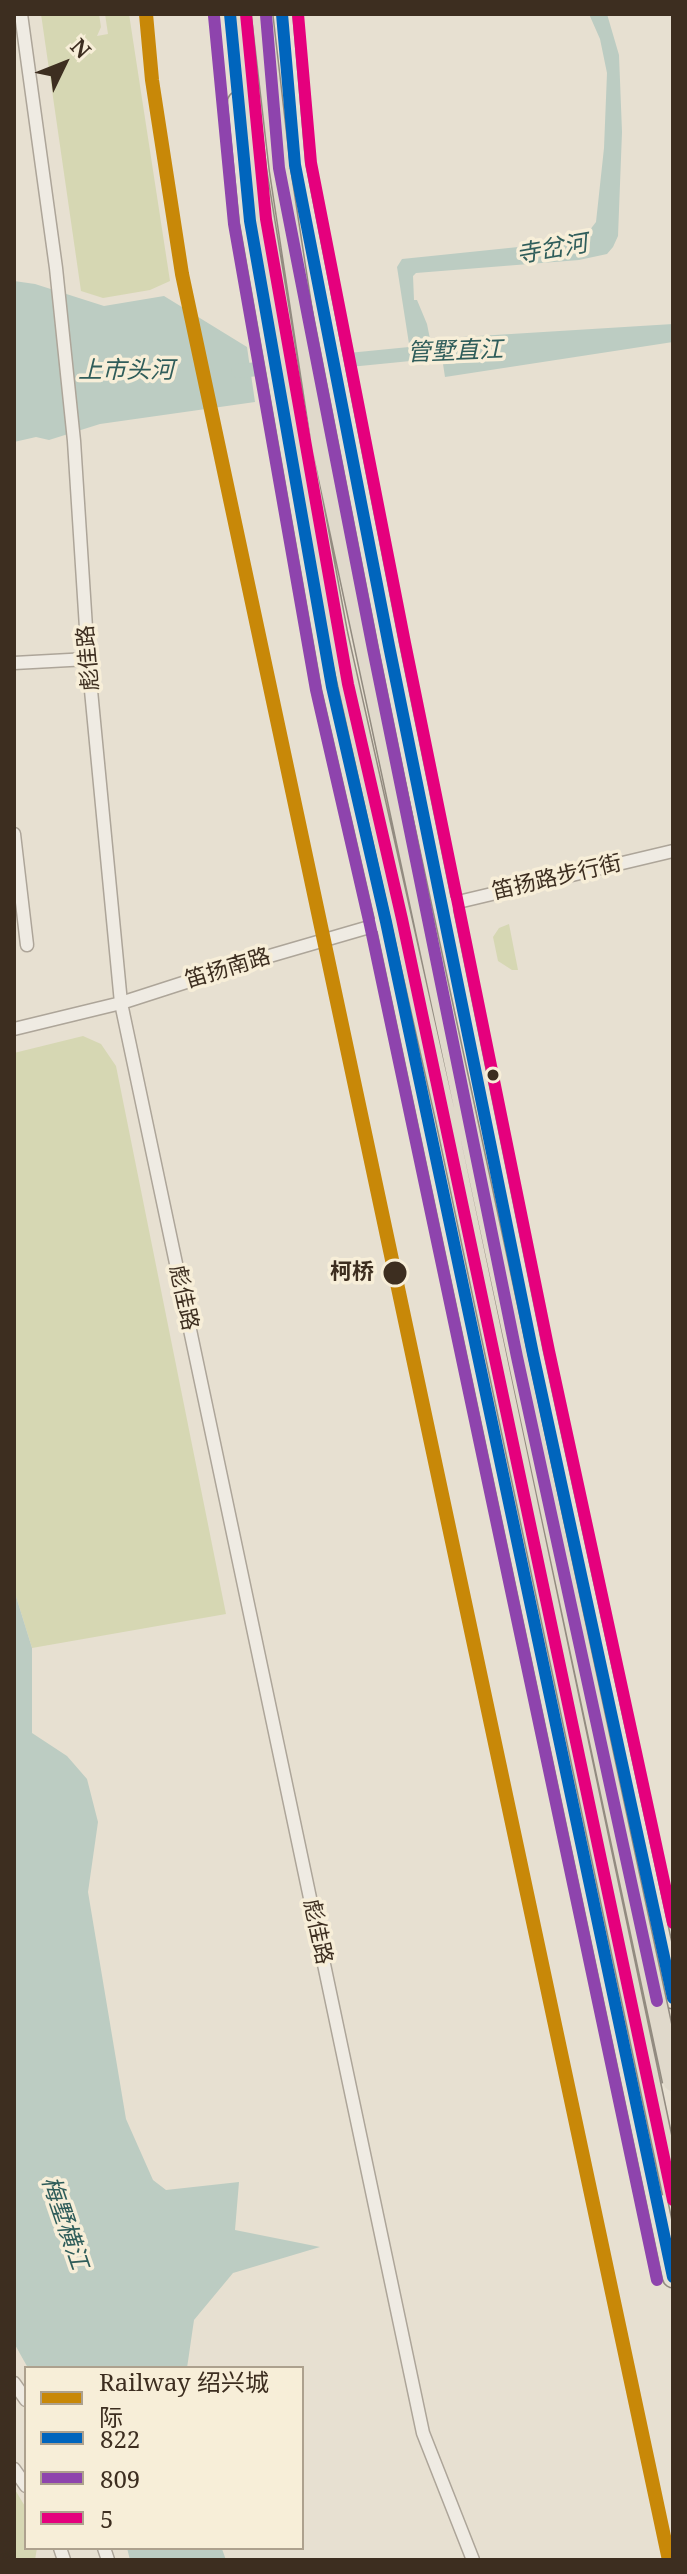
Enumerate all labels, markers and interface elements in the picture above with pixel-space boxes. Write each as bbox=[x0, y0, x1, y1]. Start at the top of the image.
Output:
north arrow bbox=[24, 24, 104, 104]
text: N bbox=[65, 31, 98, 64]
water label: 寺岔河 bbox=[514, 230, 590, 270]
water label: 管墅直江 bbox=[407, 336, 503, 368]
water label: 上市头河 bbox=[78, 357, 174, 385]
street label: 彪佳路 bbox=[73, 624, 105, 692]
street label: 笛扬路步行街 bbox=[490, 850, 624, 906]
street label: 笛扬南路 bbox=[182, 944, 274, 994]
unlabelled marker bbox=[485, 1067, 501, 1083]
marker: 柯桥 bbox=[381, 1259, 409, 1287]
place label: 柯桥 bbox=[330, 1260, 374, 1286]
street label: 彪佳路 bbox=[163, 1263, 203, 1333]
street label: 彪佳路 bbox=[297, 1897, 337, 1967]
water label: 梅墅横江 bbox=[35, 2173, 93, 2273]
text: Railway 绍兴城际 bbox=[99, 2365, 269, 2433]
legend bbox=[24, 2366, 304, 2550]
text: 822 bbox=[100, 2422, 140, 2455]
text: 809 bbox=[100, 2462, 140, 2495]
text: 5 bbox=[100, 2502, 113, 2535]

